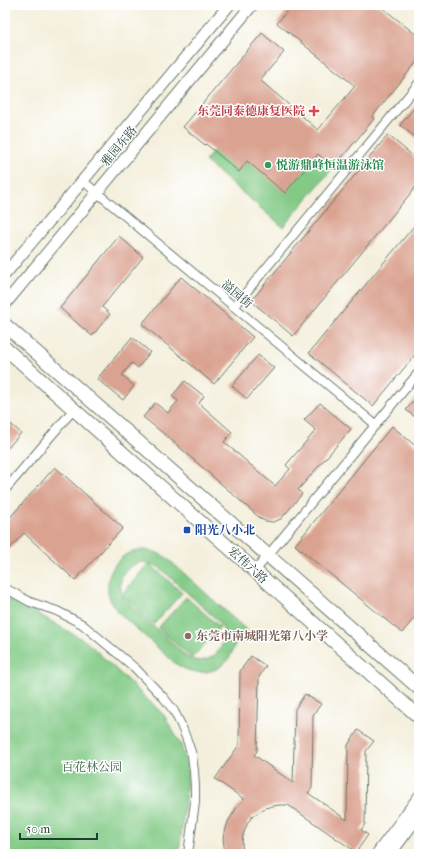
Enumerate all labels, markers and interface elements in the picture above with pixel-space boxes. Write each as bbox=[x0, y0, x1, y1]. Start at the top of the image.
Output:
place label: 东莞同泰德康复医院 bbox=[197, 104, 305, 118]
marker: 东莞同泰德康复医院 bbox=[308, 105, 320, 117]
street label: 雅园东路 bbox=[98, 123, 140, 169]
place label: 悦游鼎峰恒温游泳馆 bbox=[276, 158, 384, 172]
marker: 悦游鼎峰恒温游泳馆 bbox=[263, 160, 273, 170]
street label: 溢园街 bbox=[219, 277, 256, 312]
place label: 阳光八小北 bbox=[195, 523, 255, 537]
marker: 阳光八小北 bbox=[182, 525, 192, 535]
street label: 宏伟六路 bbox=[225, 544, 271, 586]
place label: 东莞市南城阳光第八小学 bbox=[196, 629, 328, 643]
marker: 东莞市南城阳光第八小学 bbox=[183, 631, 193, 641]
park label: 百花林公园 bbox=[62, 760, 122, 774]
scale bar bbox=[20, 815, 97, 841]
text: 50 m bbox=[26, 822, 50, 836]

